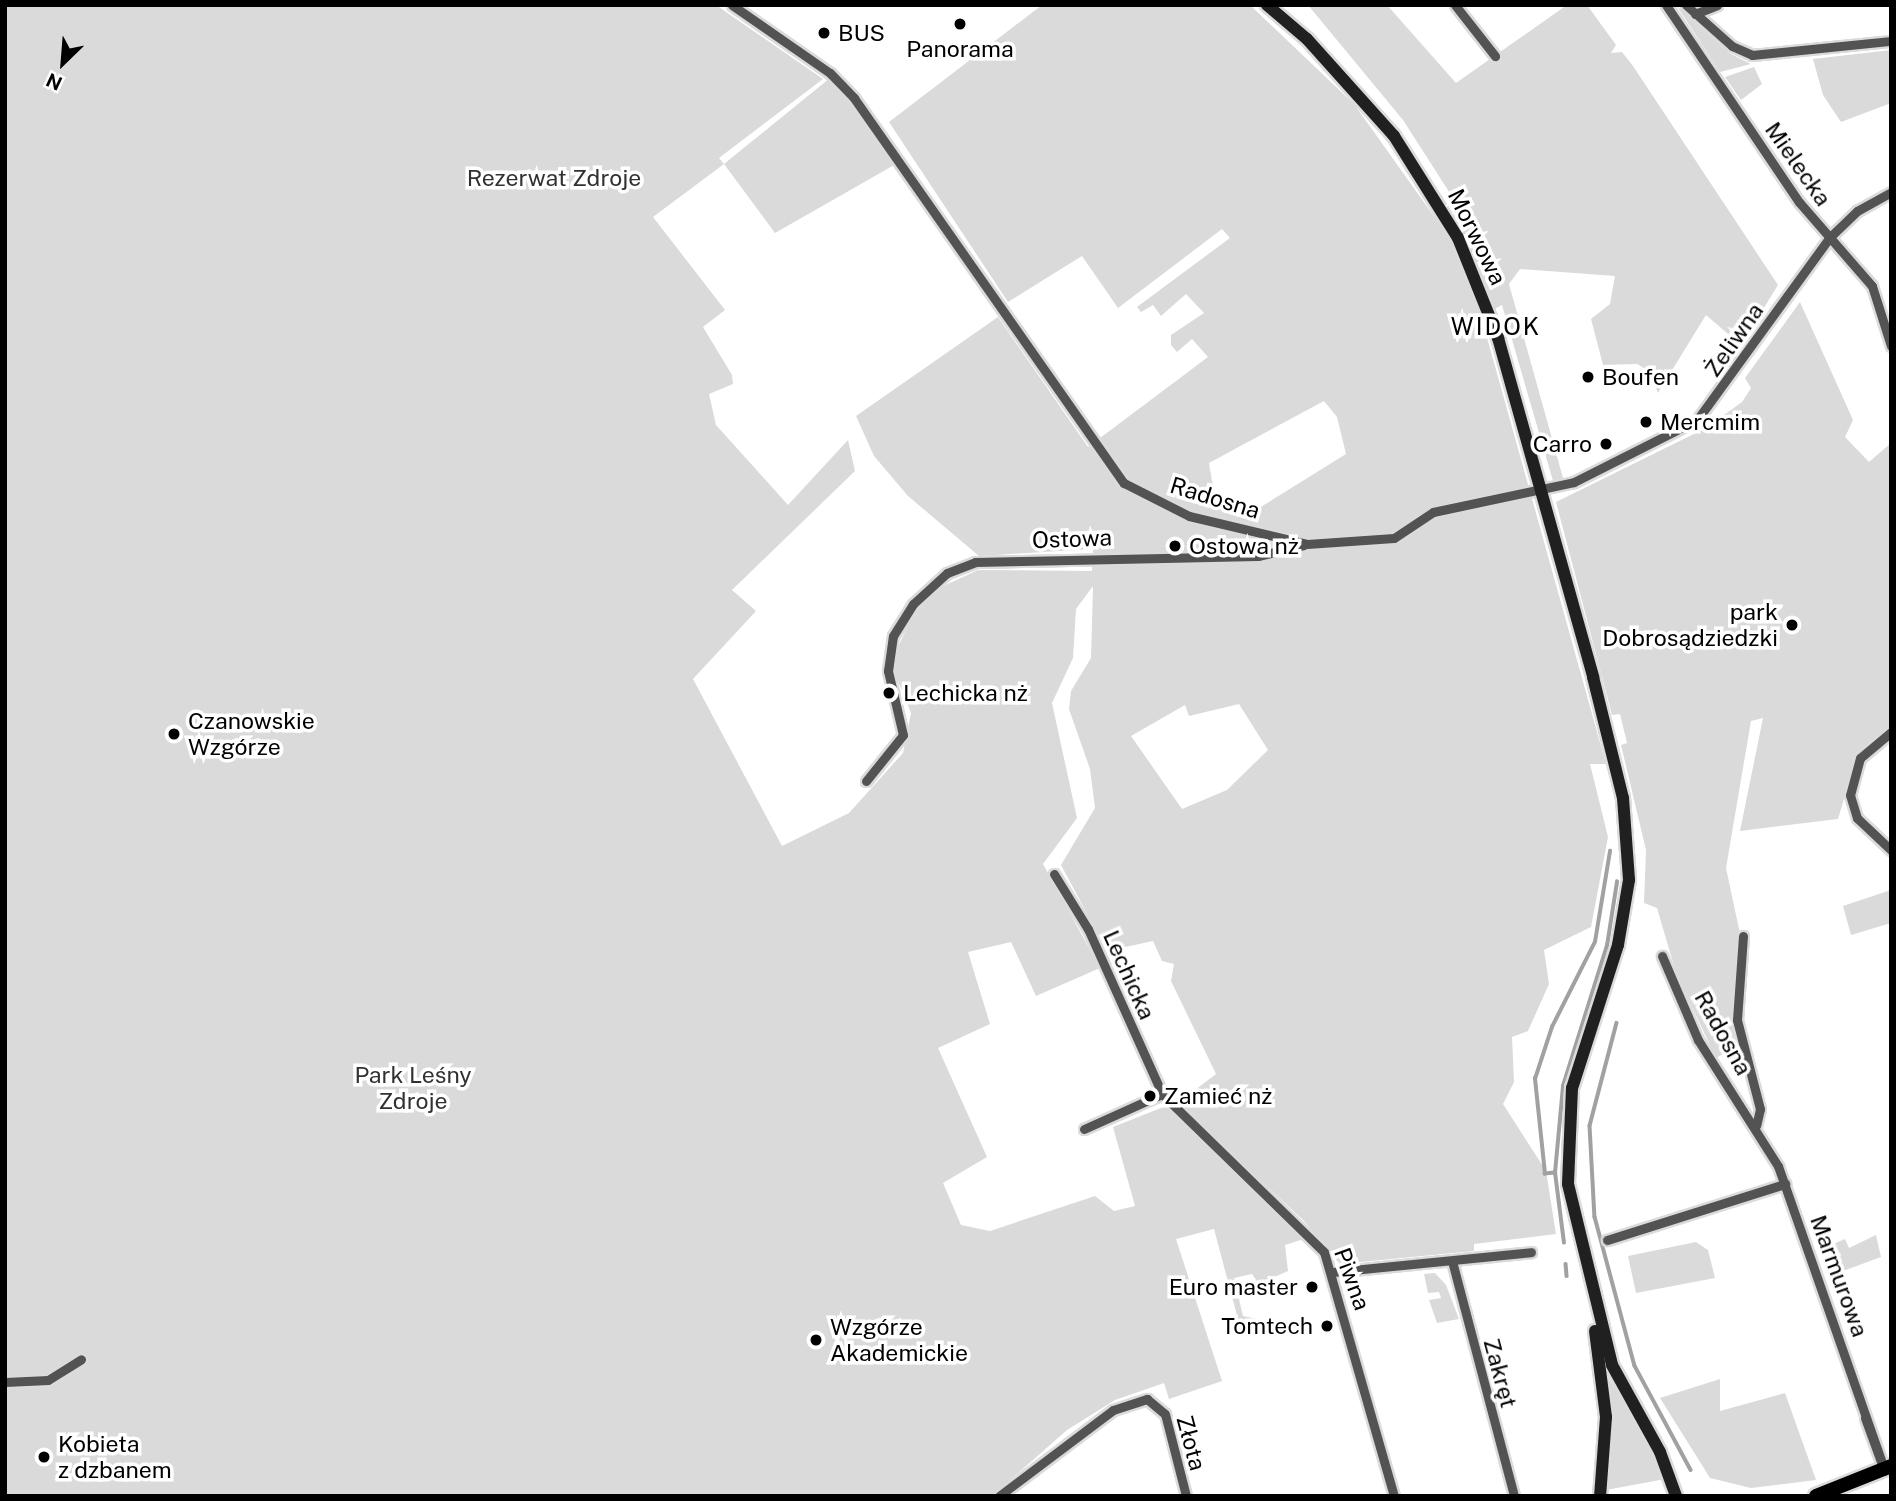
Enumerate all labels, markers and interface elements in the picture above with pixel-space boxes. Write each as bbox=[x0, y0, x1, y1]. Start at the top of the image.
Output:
marker: Panorama bbox=[952, 16, 968, 32]
place label: BUS bbox=[838, 19, 885, 47]
marker: BUS bbox=[816, 25, 832, 41]
north arrow bbox=[28, 28, 98, 98]
place label: Panorama bbox=[906, 35, 1014, 63]
text: N bbox=[43, 69, 66, 95]
street label: Mielecka bbox=[1759, 117, 1837, 211]
park label: Rezerwat Zdroje bbox=[467, 164, 641, 192]
street label: Morwowa bbox=[1442, 184, 1512, 290]
street label: Żeliwna bbox=[1699, 298, 1769, 382]
district label: WIDOK bbox=[1451, 313, 1541, 341]
place label: Boufen bbox=[1602, 363, 1679, 391]
marker: Boufen bbox=[1580, 369, 1596, 385]
place label: Mercmim bbox=[1660, 408, 1760, 436]
marker: Mercmim bbox=[1638, 414, 1654, 430]
place label: Carro bbox=[1533, 430, 1592, 458]
marker: Carro bbox=[1598, 436, 1614, 452]
street label: Radosna bbox=[1167, 471, 1263, 525]
street label: Ostowa bbox=[1032, 524, 1112, 554]
place label: Ostowa nż bbox=[1189, 532, 1299, 560]
marker: Ostowa nż bbox=[1167, 538, 1183, 554]
place label: park Dobrosądziedzki bbox=[1602, 598, 1778, 652]
marker: park Dobrosądziedzki bbox=[1784, 617, 1800, 633]
place label: Lechicka nż bbox=[903, 679, 1028, 707]
marker: Lechicka nż bbox=[881, 685, 897, 701]
place label: Czanowskie Wzgórze bbox=[188, 707, 315, 761]
marker: Czanowskie Wzgórze bbox=[166, 726, 182, 742]
street label: Lechicka bbox=[1097, 926, 1161, 1024]
street label: Radosna bbox=[1689, 986, 1757, 1080]
park label: Park Leśny Zdroje bbox=[354, 1061, 472, 1115]
place label: Zamieć nż bbox=[1164, 1082, 1272, 1110]
marker: Zamieć nż bbox=[1142, 1088, 1158, 1104]
street label: Marmurowa bbox=[1804, 1211, 1874, 1341]
street label: Piwna bbox=[1328, 1244, 1376, 1314]
place label: Euro master bbox=[1168, 1273, 1298, 1301]
marker: Euro master bbox=[1304, 1279, 1320, 1295]
place label: Tomtech bbox=[1221, 1312, 1313, 1340]
place label: Wzgórze Akademickie bbox=[830, 1313, 968, 1367]
marker: Tomtech bbox=[1319, 1318, 1335, 1334]
marker: Wzgórze Akademickie bbox=[808, 1332, 824, 1348]
street label: Zakręt bbox=[1478, 1335, 1522, 1411]
street label: Złota bbox=[1170, 1412, 1212, 1474]
place label: Kobieta z dzbanem bbox=[58, 1430, 172, 1484]
marker: Kobieta z dzbanem bbox=[36, 1449, 52, 1465]

